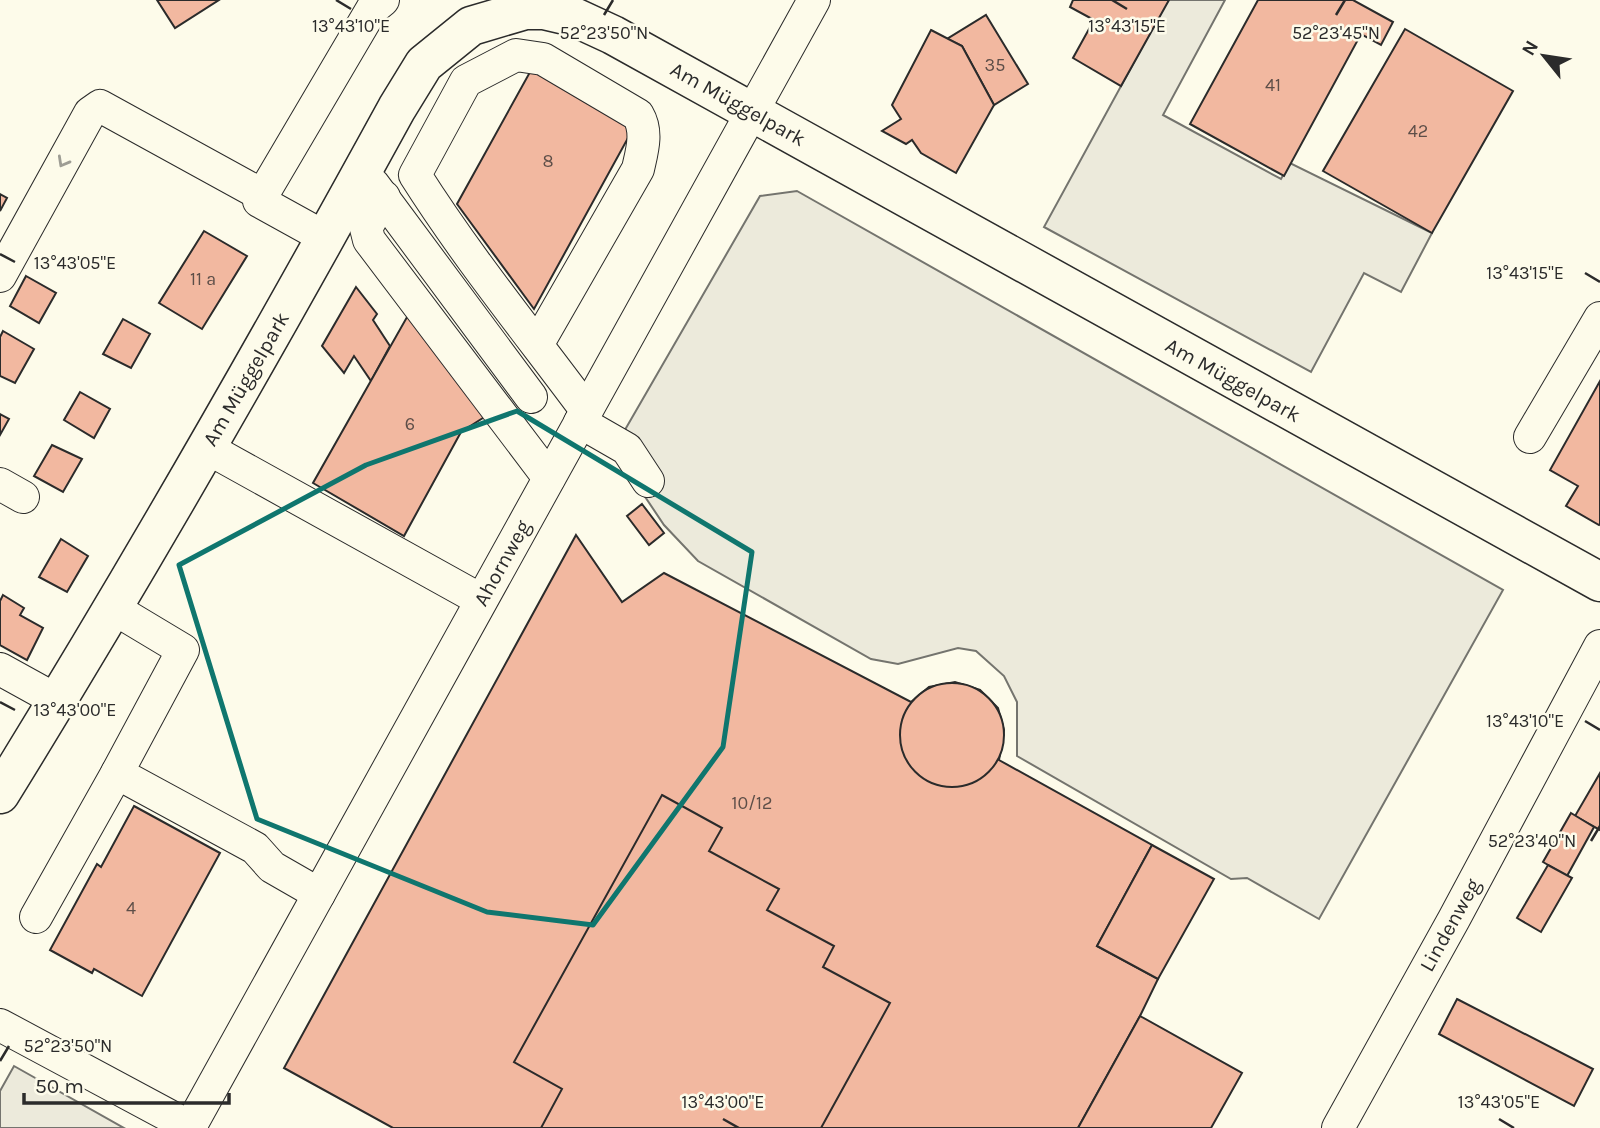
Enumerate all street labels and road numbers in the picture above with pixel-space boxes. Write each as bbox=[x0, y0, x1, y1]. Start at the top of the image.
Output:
street label: Am Müggelpark bbox=[666, 57, 810, 151]
street label: Am Müggelpark bbox=[198, 308, 294, 450]
street label: Am Müggelpark bbox=[1161, 333, 1305, 427]
street label: Ahornweg bbox=[469, 516, 535, 610]
street label: Lindenweg bbox=[1415, 874, 1485, 976]

